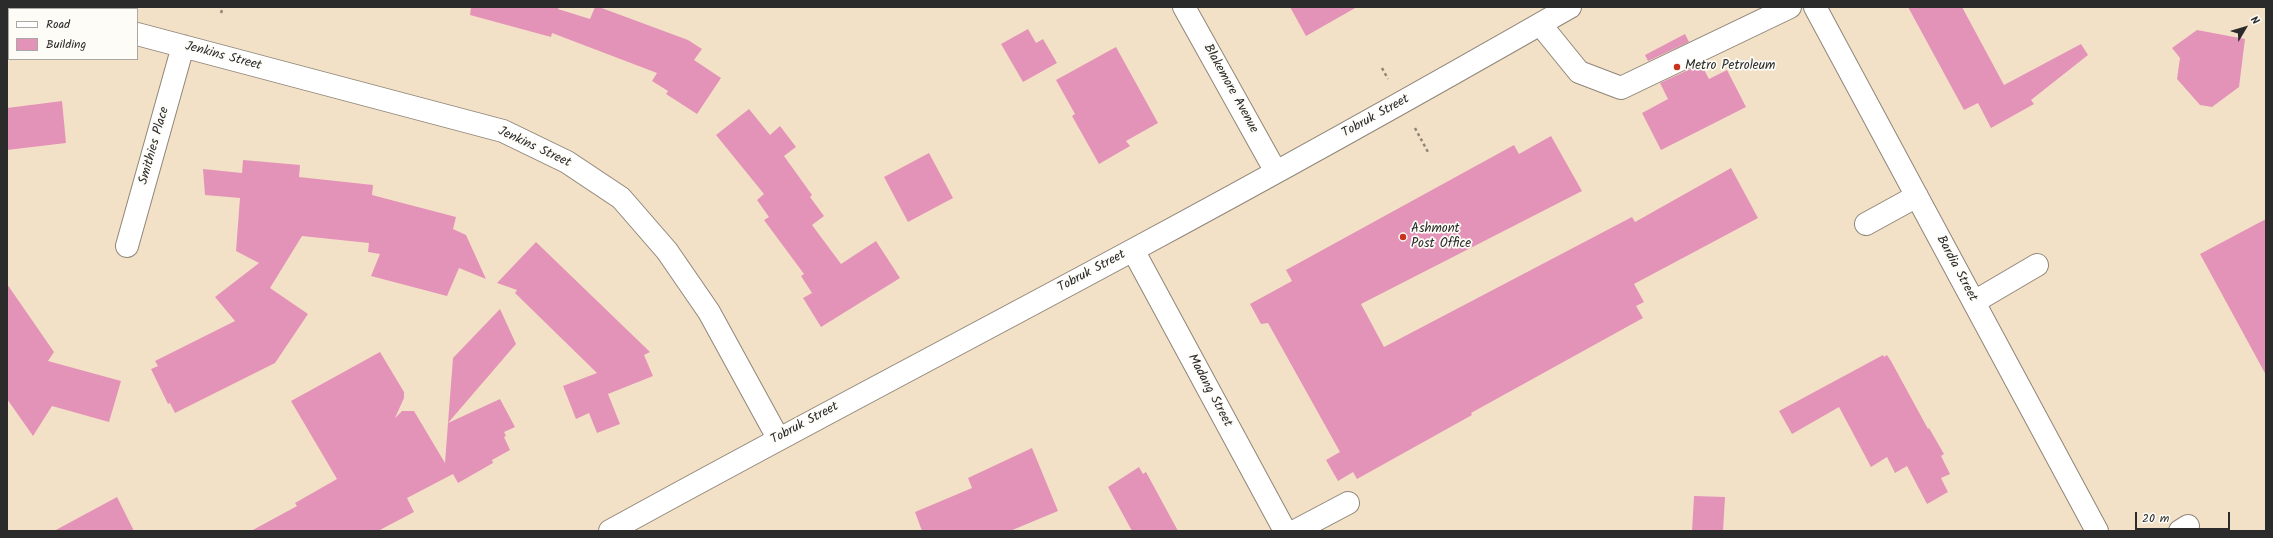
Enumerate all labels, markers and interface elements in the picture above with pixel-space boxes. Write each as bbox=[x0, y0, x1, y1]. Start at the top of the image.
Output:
legend bbox=[8, 8, 138, 60]
north arrow bbox=[2225, 8, 2265, 48]
text: N bbox=[2245, 12, 2264, 29]
text: Road bbox=[46, 15, 70, 34]
text: Building bbox=[46, 35, 86, 54]
street label: Jenkins Street bbox=[183, 39, 263, 75]
street label: Blakemore Avenue bbox=[1199, 42, 1261, 136]
place label: Metro Petroleum bbox=[1685, 59, 1775, 75]
marker: Metro Petroleum bbox=[1672, 62, 1682, 72]
street label: Tobruk Street bbox=[1340, 92, 1412, 142]
street label: Smithies Place bbox=[136, 105, 174, 187]
street label: Jenkins Street bbox=[495, 124, 573, 172]
place label: Ashmont Post Office bbox=[1411, 222, 1471, 253]
marker: Ashmont Post Office bbox=[1398, 232, 1408, 242]
street label: Bardia Street bbox=[1932, 233, 1980, 305]
street label: Tobruk Street bbox=[1055, 248, 1129, 296]
street label: Madang Street bbox=[1183, 352, 1235, 430]
street label: Tobruk Street bbox=[768, 400, 842, 448]
scale bar bbox=[2137, 504, 2232, 530]
text: 20 m bbox=[2142, 509, 2169, 528]

